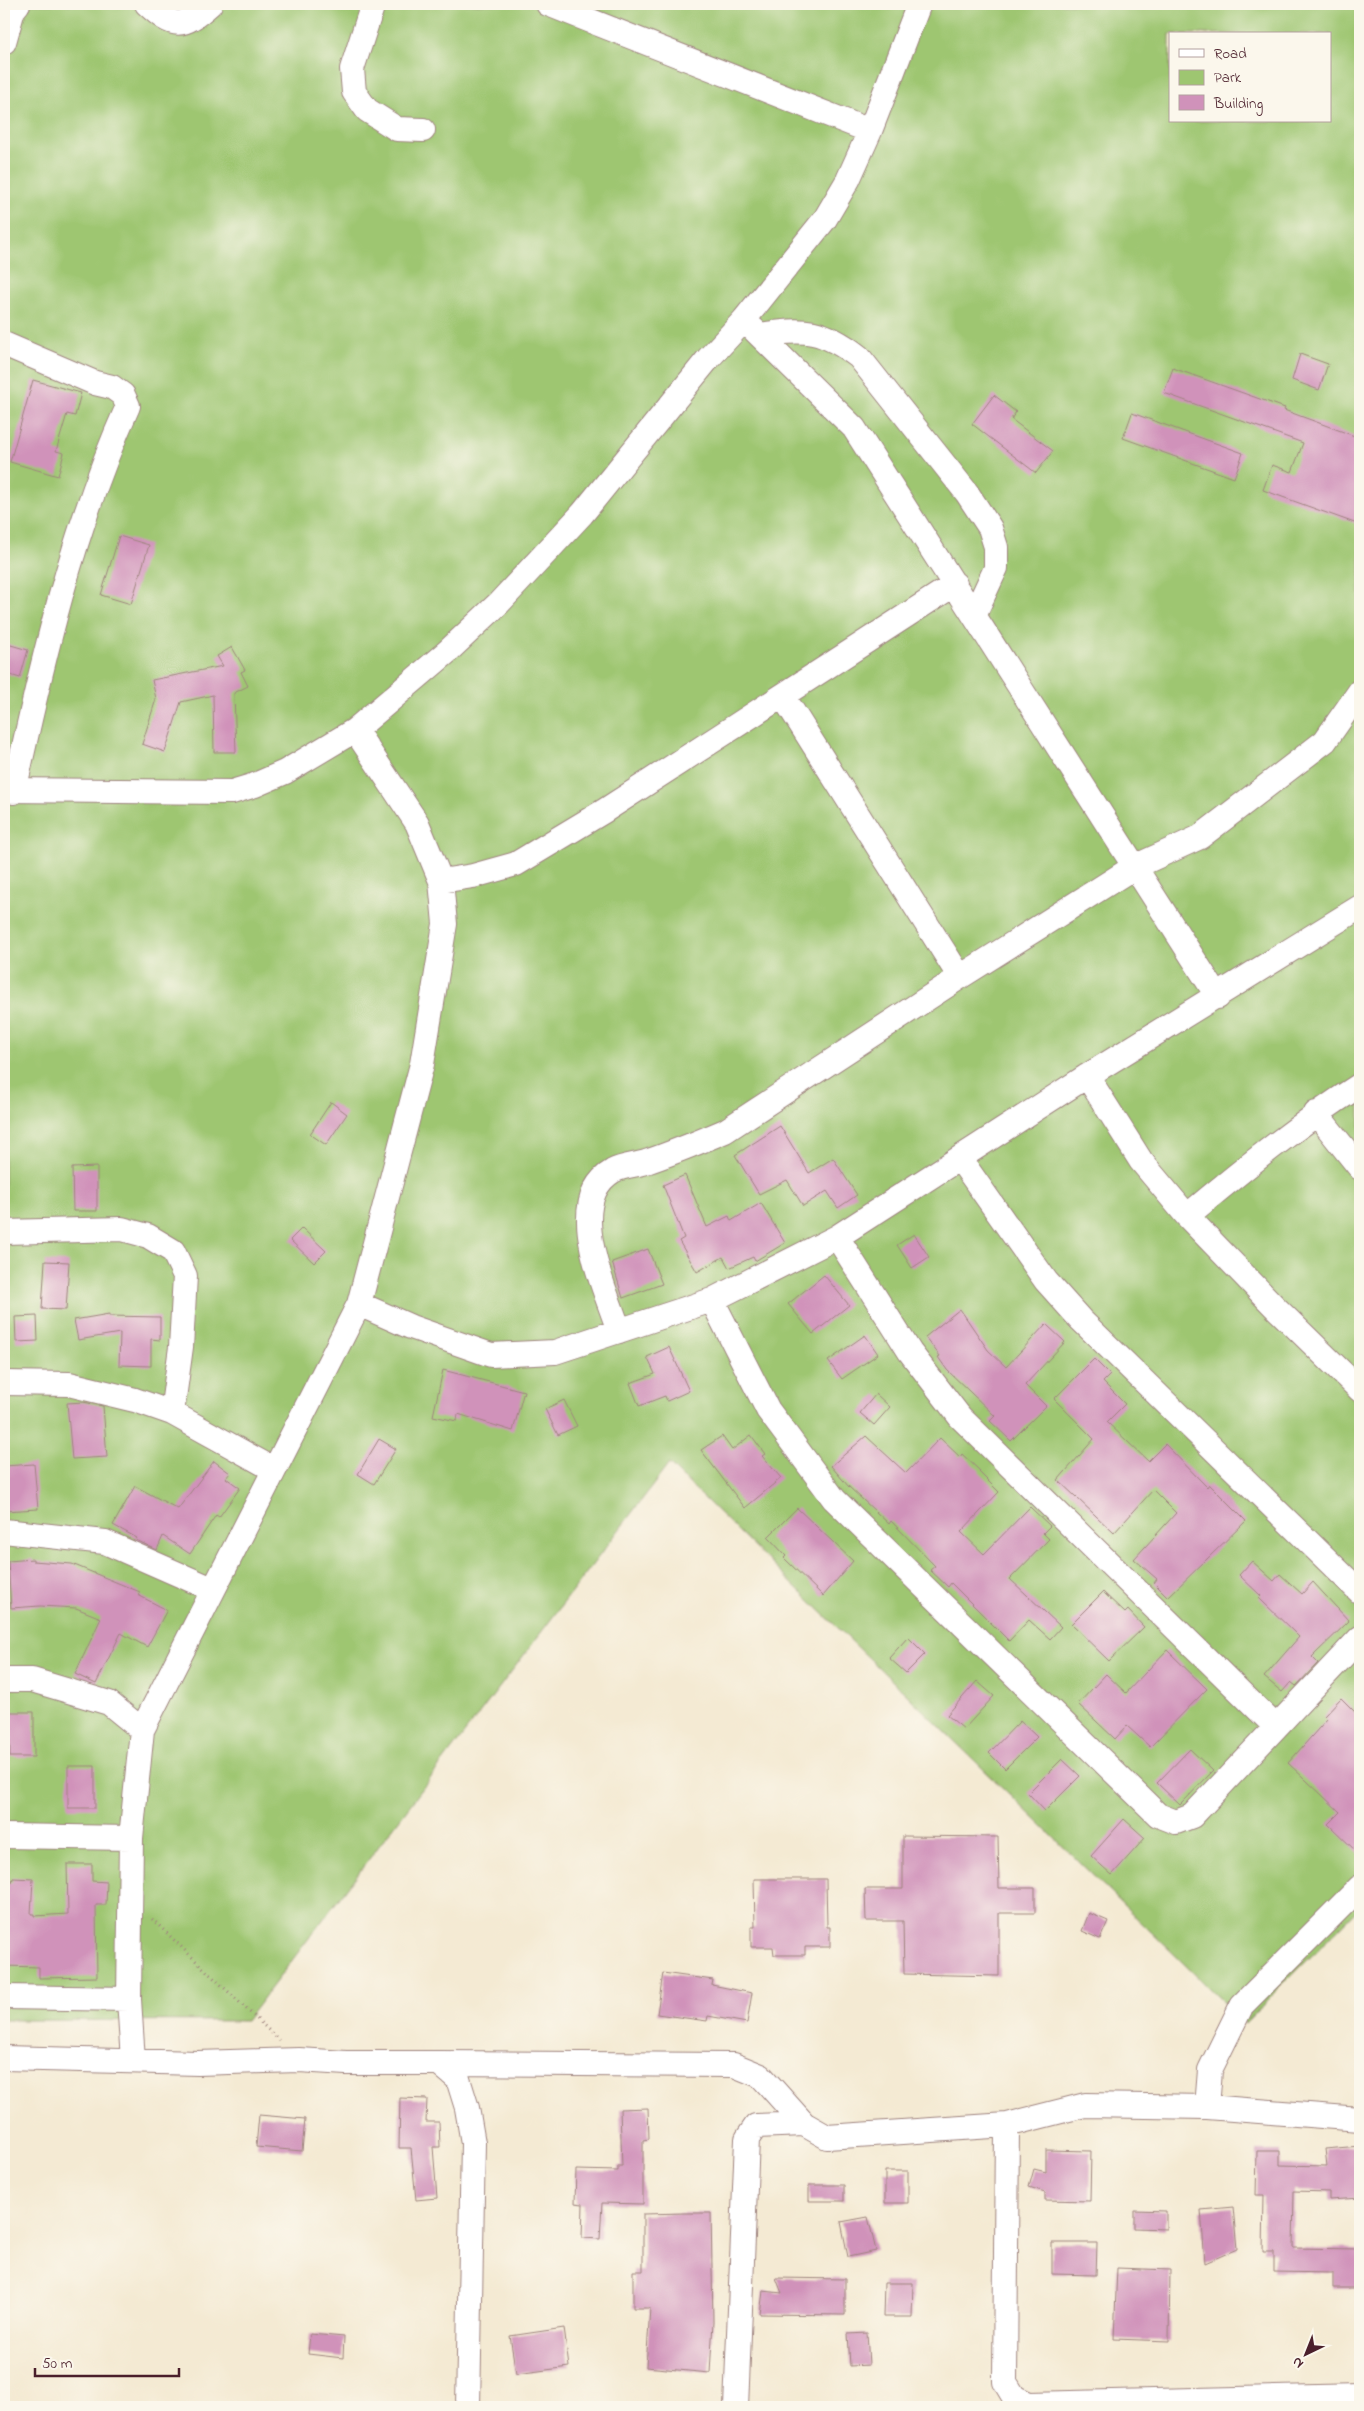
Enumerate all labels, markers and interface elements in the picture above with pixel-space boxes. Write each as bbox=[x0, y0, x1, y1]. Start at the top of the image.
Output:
legend bbox=[1169, 32, 1332, 122]
text: Road bbox=[1214, 43, 1247, 65]
text: Park bbox=[1214, 67, 1242, 89]
text: Building bbox=[1213, 93, 1263, 116]
north arrow bbox=[1282, 2328, 1332, 2378]
scale bar bbox=[35, 2346, 179, 2378]
text: N bbox=[1288, 2352, 1309, 2373]
text: 50 m bbox=[42, 2353, 73, 2375]

